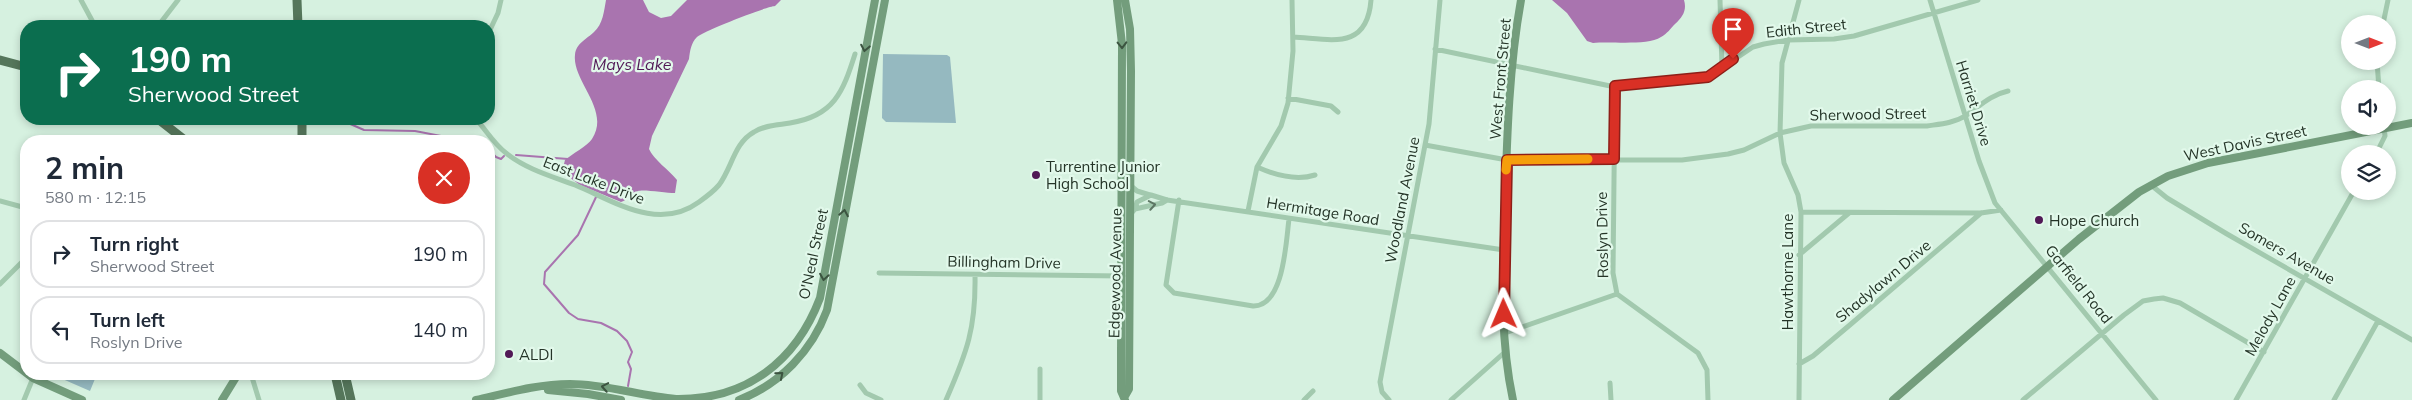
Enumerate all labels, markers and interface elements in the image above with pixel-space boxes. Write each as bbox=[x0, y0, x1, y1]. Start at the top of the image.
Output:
pin bbox=[1712, 8, 1754, 59]
street label: Edith Street bbox=[1765, 14, 1847, 42]
icon: arrive bbox=[1719, 15, 1747, 43]
north arrow bbox=[2341, 15, 2396, 70]
map controls bbox=[2341, 15, 2396, 200]
street label: West Front Street bbox=[1485, 17, 1515, 141]
text: 190 m bbox=[128, 37, 232, 81]
icon: right bbox=[45, 40, 110, 105]
one-way arrow bbox=[1117, 42, 1127, 50]
one-way arrow bbox=[861, 43, 871, 52]
water label: Mays Lake bbox=[593, 54, 672, 74]
street label: Harriet Drive bbox=[1952, 58, 1996, 148]
text: Sherwood Street bbox=[128, 80, 299, 108]
button: sound bbox=[2341, 80, 2396, 135]
street label: Sherwood Street bbox=[1810, 103, 1926, 125]
street label: West Davis Street bbox=[2182, 121, 2308, 165]
street label: Woodland Avenue bbox=[1380, 135, 1424, 265]
button: layers bbox=[2341, 145, 2396, 200]
text: 2 min bbox=[45, 149, 124, 187]
button: close bbox=[418, 152, 470, 204]
street label: East Lake Drive bbox=[541, 152, 647, 208]
place label: Turrentine Junior High School bbox=[1046, 157, 1161, 193]
marker: Turrentine Junior High School bbox=[1030, 169, 1042, 181]
text: 580 m · 12:15 bbox=[45, 187, 146, 207]
street label: Roslyn Drive bbox=[1592, 191, 1612, 279]
street label: Hermitage Road bbox=[1265, 193, 1381, 229]
one-way arrow bbox=[1147, 200, 1156, 211]
street label: O'Neal Street bbox=[794, 207, 832, 301]
one-way arrow bbox=[839, 208, 849, 217]
street label: Edgewood Avenue bbox=[1104, 208, 1126, 338]
place label: Hope Church bbox=[2049, 211, 2139, 230]
street label: Hawthorne Lane bbox=[1778, 214, 1797, 330]
marker: Hope Church bbox=[2033, 214, 2045, 226]
street label: Somers Avenue bbox=[2235, 218, 2339, 288]
text: Turn right bbox=[90, 232, 179, 256]
street label: Shadylawn Drive bbox=[1831, 236, 1935, 326]
icon: right bbox=[47, 240, 75, 268]
street label: Garfield Road bbox=[2041, 241, 2117, 327]
text: 190 m bbox=[412, 242, 468, 266]
street label: Billingham Drive bbox=[947, 252, 1061, 272]
text: Sherwood Street bbox=[90, 256, 214, 276]
one-way arrow bbox=[819, 273, 830, 281]
street label: Melody Lane bbox=[2240, 273, 2300, 359]
position arrow bbox=[1477, 287, 1529, 339]
text: Turn left bbox=[90, 308, 165, 332]
icon: left bbox=[47, 316, 75, 344]
text: 140 m bbox=[412, 318, 468, 342]
text: Roslyn Drive bbox=[90, 332, 182, 352]
place label: ALDI bbox=[519, 345, 553, 364]
marker: ALDI bbox=[503, 348, 515, 360]
one-way arrow bbox=[775, 372, 784, 381]
one-way arrow bbox=[600, 382, 609, 392]

